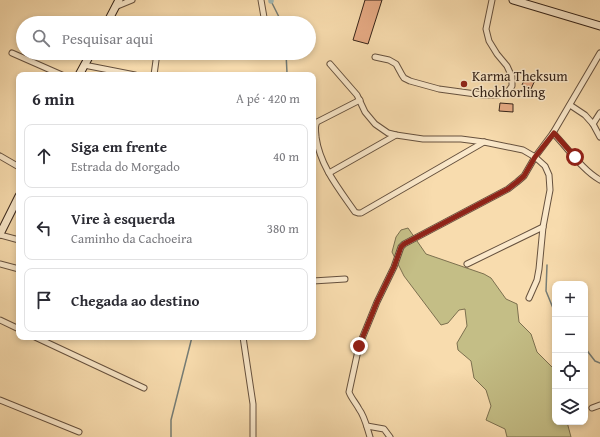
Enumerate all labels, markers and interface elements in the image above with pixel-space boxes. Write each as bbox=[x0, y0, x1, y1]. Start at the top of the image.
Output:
search box bbox=[16, 16, 316, 60]
icon: search bbox=[30, 27, 52, 49]
text: Pesquisar aqui bbox=[62, 28, 153, 49]
place label: Karma Theksum Chokhorling bbox=[472, 66, 568, 102]
marker: Karma Theksum Chokhorling bbox=[459, 79, 469, 89]
text: 6 min bbox=[32, 86, 74, 111]
text: A pé · 420 m bbox=[236, 89, 300, 108]
text: Siga em frente bbox=[71, 136, 167, 157]
icon: ahead bbox=[33, 145, 55, 167]
text: 40 m bbox=[273, 147, 299, 166]
route start bbox=[566, 148, 584, 166]
text: Estrada do Morgado bbox=[71, 157, 180, 176]
text: Vire à esquerda bbox=[71, 208, 175, 229]
icon: left bbox=[33, 217, 55, 239]
text: 380 m bbox=[267, 219, 299, 238]
text: Caminho da Cachoeira bbox=[71, 229, 192, 248]
map controls bbox=[552, 281, 588, 425]
button: + bbox=[552, 281, 588, 317]
icon: arrive bbox=[33, 289, 55, 311]
text: Chegada ao destino bbox=[71, 290, 199, 311]
button: − bbox=[552, 317, 588, 353]
route end bbox=[350, 337, 368, 355]
button: locate bbox=[552, 353, 588, 389]
button: layers bbox=[552, 389, 588, 425]

